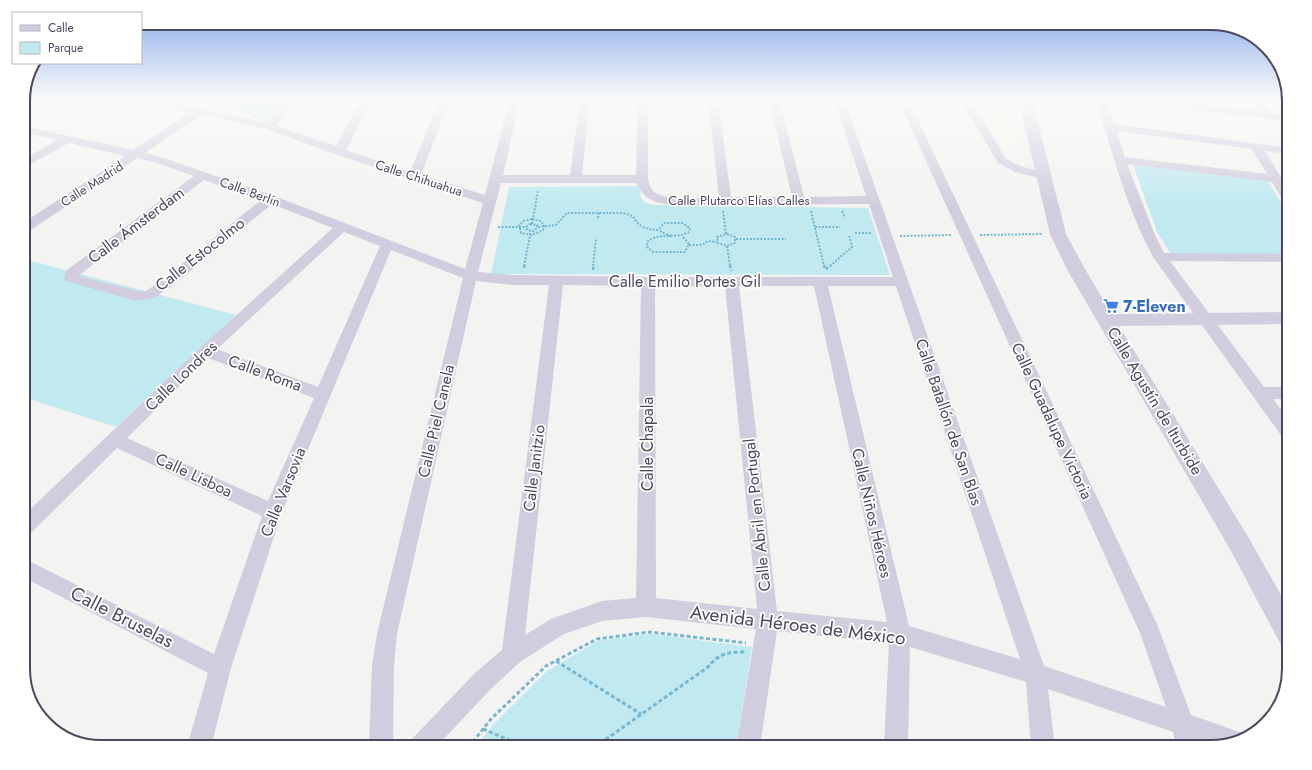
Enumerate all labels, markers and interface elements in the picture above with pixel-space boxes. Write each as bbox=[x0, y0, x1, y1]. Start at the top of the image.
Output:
legend bbox=[12, 12, 142, 64]
text: Calle bbox=[48, 19, 74, 37]
text: Parque bbox=[48, 39, 83, 57]
street label: Calle Chihuahua bbox=[373, 155, 465, 201]
street label: Calle Madrid bbox=[57, 157, 127, 211]
street label: Calle Berlín bbox=[217, 172, 283, 212]
street label: Calle Ámsterdam bbox=[83, 181, 189, 269]
street label: Calle Plutarco Elías Calles bbox=[668, 191, 810, 210]
street label: Calle Estocolmo bbox=[150, 211, 250, 296]
street label: Calle Emilio Portes Gil bbox=[609, 270, 761, 293]
place label: 7-Eleven bbox=[1123, 295, 1186, 318]
supermarket icon: 7-Eleven bbox=[1102, 297, 1120, 315]
street label: Calle Agustín de Iturbide bbox=[1102, 323, 1208, 479]
street label: Calle Batallón de San Blas bbox=[910, 335, 988, 509]
street label: Calle Londres bbox=[140, 336, 222, 416]
street label: Calle Guadalupe Victoria bbox=[1005, 339, 1099, 503]
street label: Calle Roma bbox=[225, 349, 305, 397]
street label: Calle Piel Canela bbox=[412, 362, 460, 480]
street label: Calle Chapala bbox=[636, 397, 659, 491]
street label: Calle Janitzio bbox=[517, 423, 551, 513]
street label: Calle Abril en Portugal bbox=[738, 437, 776, 593]
street label: Calle Varsovia bbox=[255, 444, 311, 540]
street label: Calle Niños Héroes bbox=[846, 446, 898, 580]
street label: Calle Lisboa bbox=[152, 447, 236, 503]
street label: Calle Bruselas bbox=[66, 580, 178, 655]
street label: Avenida Héroes de México bbox=[689, 598, 907, 652]

